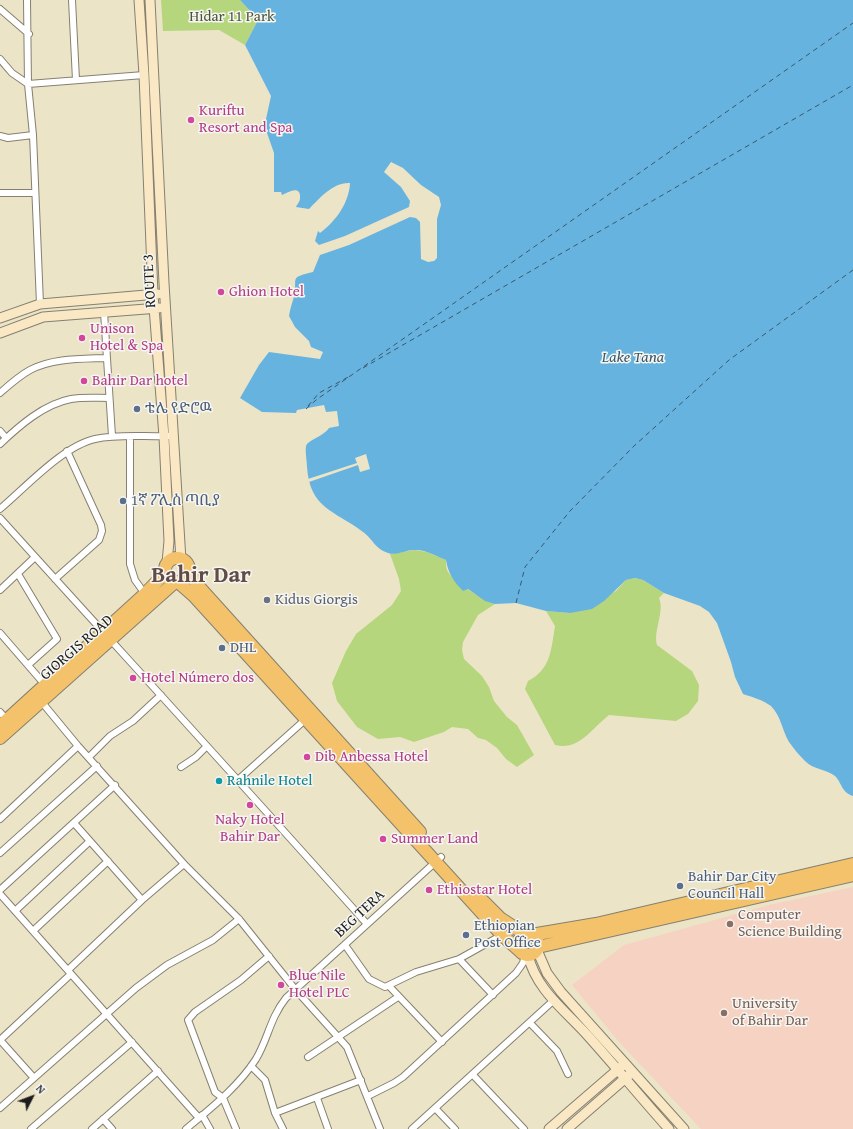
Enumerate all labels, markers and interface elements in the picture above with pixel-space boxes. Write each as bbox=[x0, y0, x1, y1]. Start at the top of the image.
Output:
park label: Hidar 11 Park bbox=[189, 8, 275, 26]
place label: Kuriftu Resort and Spa bbox=[199, 102, 292, 137]
marker: Kuriftu Resort and Spa bbox=[186, 115, 196, 125]
street label: ROUTE 3 bbox=[140, 253, 160, 309]
place label: Ghion Hotel bbox=[229, 283, 304, 301]
marker: Ghion Hotel bbox=[216, 287, 226, 297]
place label: Unison Hotel & Spa bbox=[90, 320, 163, 355]
marker: Unison Hotel & Spa bbox=[77, 333, 87, 343]
water label: Lake Tana bbox=[602, 348, 664, 368]
place label: Bahir Dar hotel bbox=[92, 372, 188, 390]
marker: Bahir Dar hotel bbox=[79, 376, 89, 386]
place label: ቴሌ የድሮዉ bbox=[145, 400, 212, 418]
marker: ቴሌ የድሮዉ bbox=[132, 404, 142, 414]
place label: 1ኛ ፖሊስ ጣቢያ bbox=[131, 492, 220, 510]
marker: 1ኛ ፖሊስ ጣቢያ bbox=[118, 496, 128, 506]
district label: Bahir Dar bbox=[151, 562, 251, 590]
place label: Kidus Giorgis bbox=[275, 591, 358, 609]
marker: Kidus Giorgis bbox=[262, 595, 272, 605]
street label: GIORGIS ROAD bbox=[37, 611, 117, 685]
place label: DHL bbox=[230, 639, 256, 657]
marker: DHL bbox=[217, 643, 227, 653]
place label: Hotel Número dos bbox=[141, 669, 254, 687]
marker: Hotel Número dos bbox=[128, 673, 138, 683]
place label: Dib Anbessa Hotel bbox=[315, 748, 428, 766]
marker: Dib Anbessa Hotel bbox=[302, 752, 312, 762]
place label: Rahnile Hotel bbox=[227, 772, 312, 790]
marker: Rahnile Hotel bbox=[214, 776, 224, 786]
marker: Naky Hotel Bahir Dar bbox=[245, 800, 255, 810]
place label: Naky Hotel Bahir Dar bbox=[215, 811, 285, 846]
place label: Summer Land bbox=[391, 830, 478, 848]
marker: Summer Land bbox=[378, 834, 388, 844]
place label: Bahir Dar City Council Hall bbox=[688, 868, 777, 903]
place label: Ethiostar Hotel bbox=[437, 881, 532, 899]
marker: Bahir Dar City Council Hall bbox=[675, 881, 685, 891]
marker: Ethiostar Hotel bbox=[424, 885, 434, 895]
street label: BEG TERA bbox=[331, 886, 389, 942]
place label: Computer Science Building bbox=[738, 906, 842, 941]
place label: Ethiopian Post Office bbox=[474, 917, 541, 952]
marker: Computer Science Building bbox=[725, 919, 735, 929]
marker: Ethiopian Post Office bbox=[461, 930, 471, 940]
place label: Blue Nile Hotel PLC bbox=[289, 967, 350, 1002]
marker: Blue Nile Hotel PLC bbox=[276, 980, 286, 990]
place label: University of Bahir Dar bbox=[732, 995, 808, 1030]
marker: University of Bahir Dar bbox=[719, 1008, 729, 1018]
north arrow bbox=[12, 1077, 52, 1117]
text: N bbox=[33, 1081, 49, 1097]

